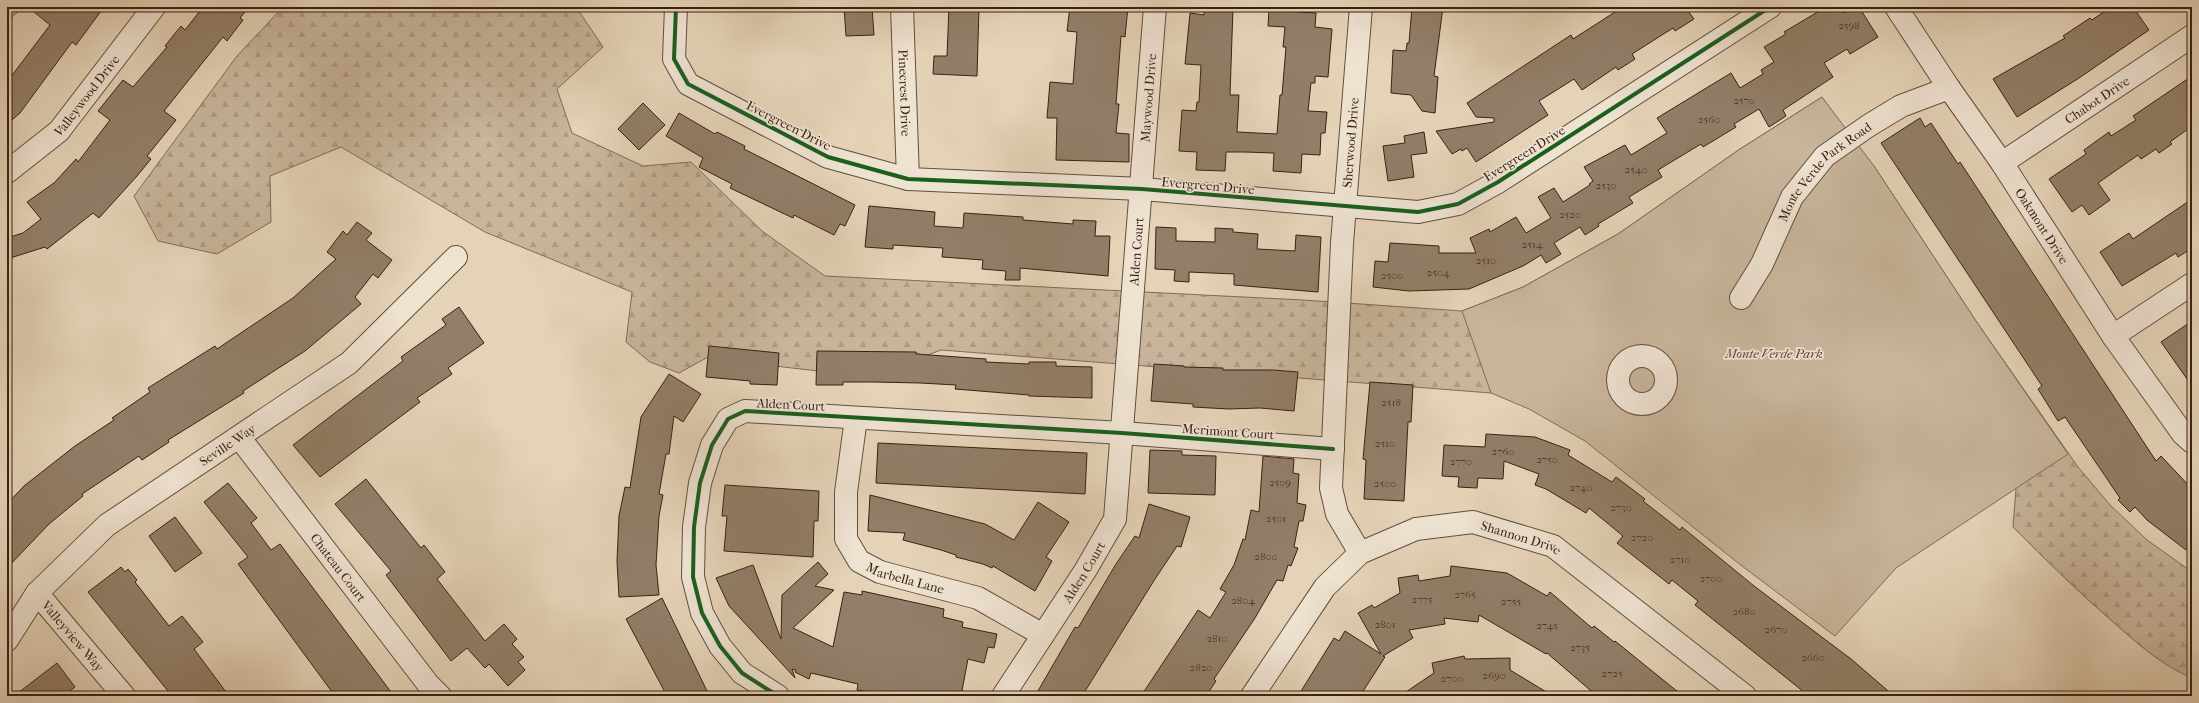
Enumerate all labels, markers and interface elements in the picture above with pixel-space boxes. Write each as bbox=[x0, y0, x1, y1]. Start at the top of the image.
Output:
house number: 2598 bbox=[1838, 19, 1860, 32]
street label: Pinecrest Drive bbox=[895, 49, 914, 137]
street label: Valleywood Drive bbox=[50, 52, 123, 141]
street label: Maywood Drive bbox=[1137, 52, 1159, 143]
street label: Chabot Drive bbox=[2062, 73, 2133, 127]
house number: 2570 bbox=[1733, 94, 1755, 107]
street label: Sherwood Drive bbox=[1339, 96, 1362, 188]
street label: Evergreen Drive bbox=[744, 98, 834, 154]
house number: 2560 bbox=[1698, 113, 1720, 126]
street label: Monte Verde Park Road bbox=[1775, 119, 1875, 224]
street label: Evergreen Drive bbox=[1481, 122, 1568, 185]
house number: 2540 bbox=[1625, 163, 1647, 176]
street label: Evergreen Drive bbox=[1161, 174, 1256, 197]
house number: 2530 bbox=[1596, 179, 1617, 192]
street label: Oakmont Drive bbox=[2012, 185, 2072, 267]
house number: 2520 bbox=[1559, 208, 1581, 221]
street label: Alden Court bbox=[1126, 216, 1147, 287]
house number: 2514 bbox=[1522, 238, 1543, 251]
house number: 2510 bbox=[1476, 254, 1496, 267]
house number: 2504 bbox=[1427, 266, 1450, 279]
house number: 2500 bbox=[1381, 269, 1403, 282]
park label: Monte Verde Park bbox=[1724, 346, 1823, 361]
street label: Alden Court bbox=[755, 395, 826, 414]
house number: 2518 bbox=[1381, 396, 1401, 409]
street label: Seville Way bbox=[197, 420, 259, 469]
street label: Merimont Court bbox=[1181, 421, 1275, 442]
house number: 2510 bbox=[1375, 437, 1395, 450]
house number: 2760 bbox=[1492, 445, 1515, 458]
house number: 2750 bbox=[1536, 453, 1558, 466]
house number: 2770 bbox=[1450, 455, 1472, 468]
house number: 2509 bbox=[1269, 476, 1291, 489]
house number: 2500 bbox=[1374, 477, 1396, 490]
house number: 2740 bbox=[1569, 481, 1593, 494]
house number: 2730 bbox=[1610, 501, 1632, 514]
house number: 2501 bbox=[1266, 512, 1286, 525]
street label: Shannon Drive bbox=[1479, 518, 1565, 558]
street label: Chateau Court bbox=[307, 530, 369, 605]
house number: 2720 bbox=[1631, 531, 1653, 544]
street label: Alden Court bbox=[1059, 539, 1109, 606]
house number: 2800 bbox=[1254, 550, 1278, 563]
house number: 2710 bbox=[1670, 553, 1690, 566]
street label: Marbella Lane bbox=[864, 559, 946, 597]
house number: 2700 bbox=[1699, 572, 1723, 585]
house number: 2765 bbox=[1454, 588, 1476, 601]
house number: 2775 bbox=[1411, 593, 1433, 606]
house number: 2804 bbox=[1231, 594, 1255, 607]
house number: 2755 bbox=[1501, 595, 1521, 608]
street label: Valleyview Way bbox=[38, 597, 107, 675]
house number: 2680 bbox=[1732, 605, 1756, 618]
house number: 2801 bbox=[1374, 618, 1396, 631]
house number: 2745 bbox=[1536, 619, 1558, 632]
house number: 2670 bbox=[1765, 623, 1787, 636]
house number: 2810 bbox=[1206, 632, 1228, 645]
house number: 2735 bbox=[1570, 641, 1590, 654]
house number: 2660 bbox=[1801, 651, 1825, 664]
house number: 2820 bbox=[1190, 661, 1212, 674]
house number: 2725 bbox=[1601, 667, 1623, 680]
house number: 2690 bbox=[1482, 669, 1506, 682]
house number: 2700 bbox=[1440, 672, 1464, 685]

